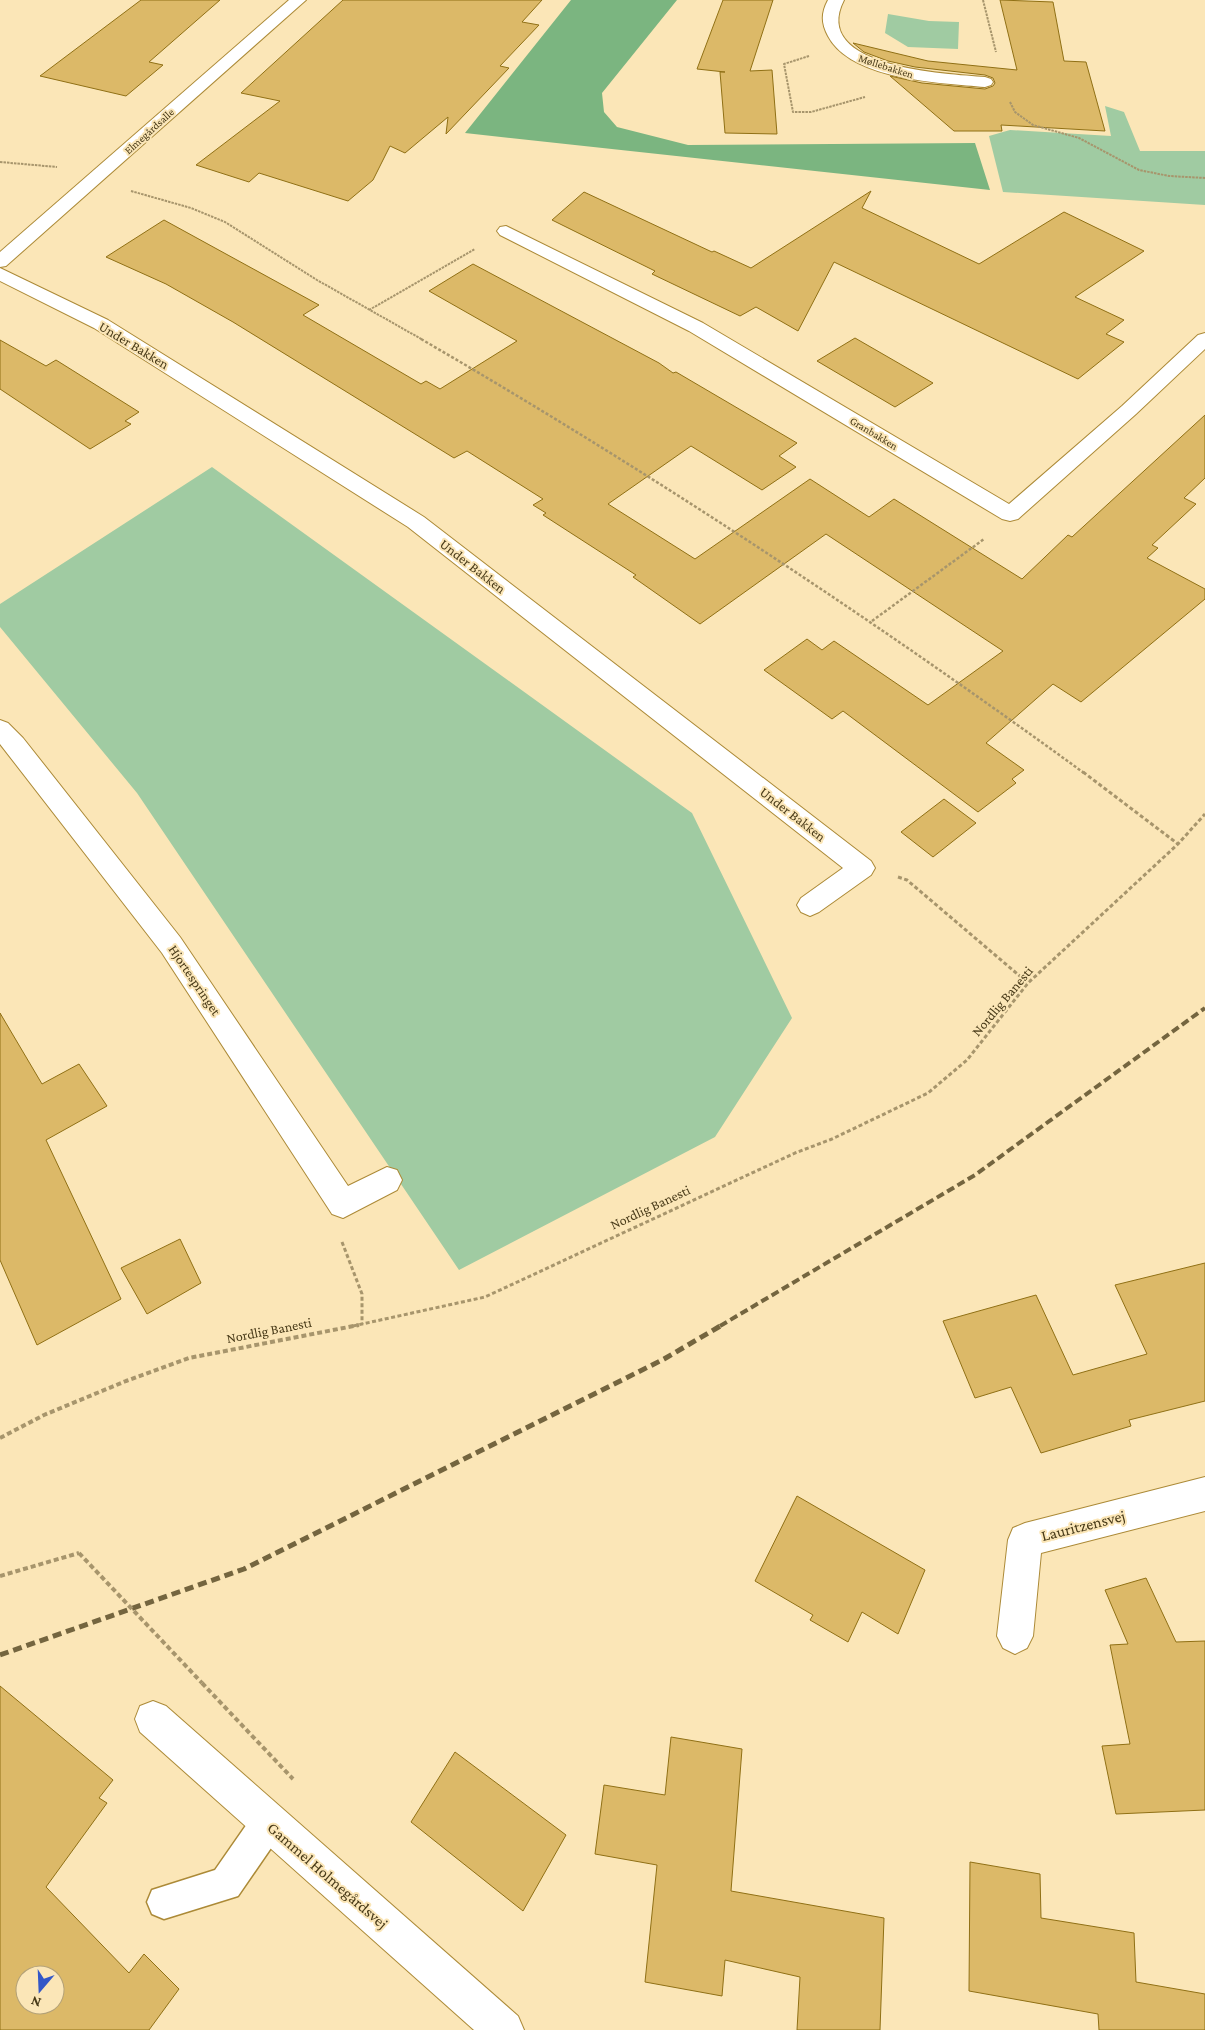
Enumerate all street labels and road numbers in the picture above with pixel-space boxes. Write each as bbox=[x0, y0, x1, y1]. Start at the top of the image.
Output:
street label: Møllebakken bbox=[857, 51, 915, 81]
street label: Elmegårdsalle bbox=[122, 106, 177, 157]
street label: Under Bakken bbox=[96, 318, 172, 372]
street label: Granbakken bbox=[848, 414, 900, 452]
street label: Under Bakken bbox=[437, 535, 509, 597]
street label: Under Bakken bbox=[757, 783, 829, 845]
street label: Hjortespringet bbox=[165, 942, 225, 1019]
street label: Nordlig Banesti bbox=[968, 962, 1036, 1039]
street label: Nordlig Banesti bbox=[607, 1181, 693, 1233]
street label: Nordlig Banesti bbox=[225, 1314, 313, 1346]
street label: Lauritzensvej bbox=[1039, 1507, 1127, 1545]
street label: Gammel Holmegårdsvej bbox=[264, 1819, 391, 1933]

